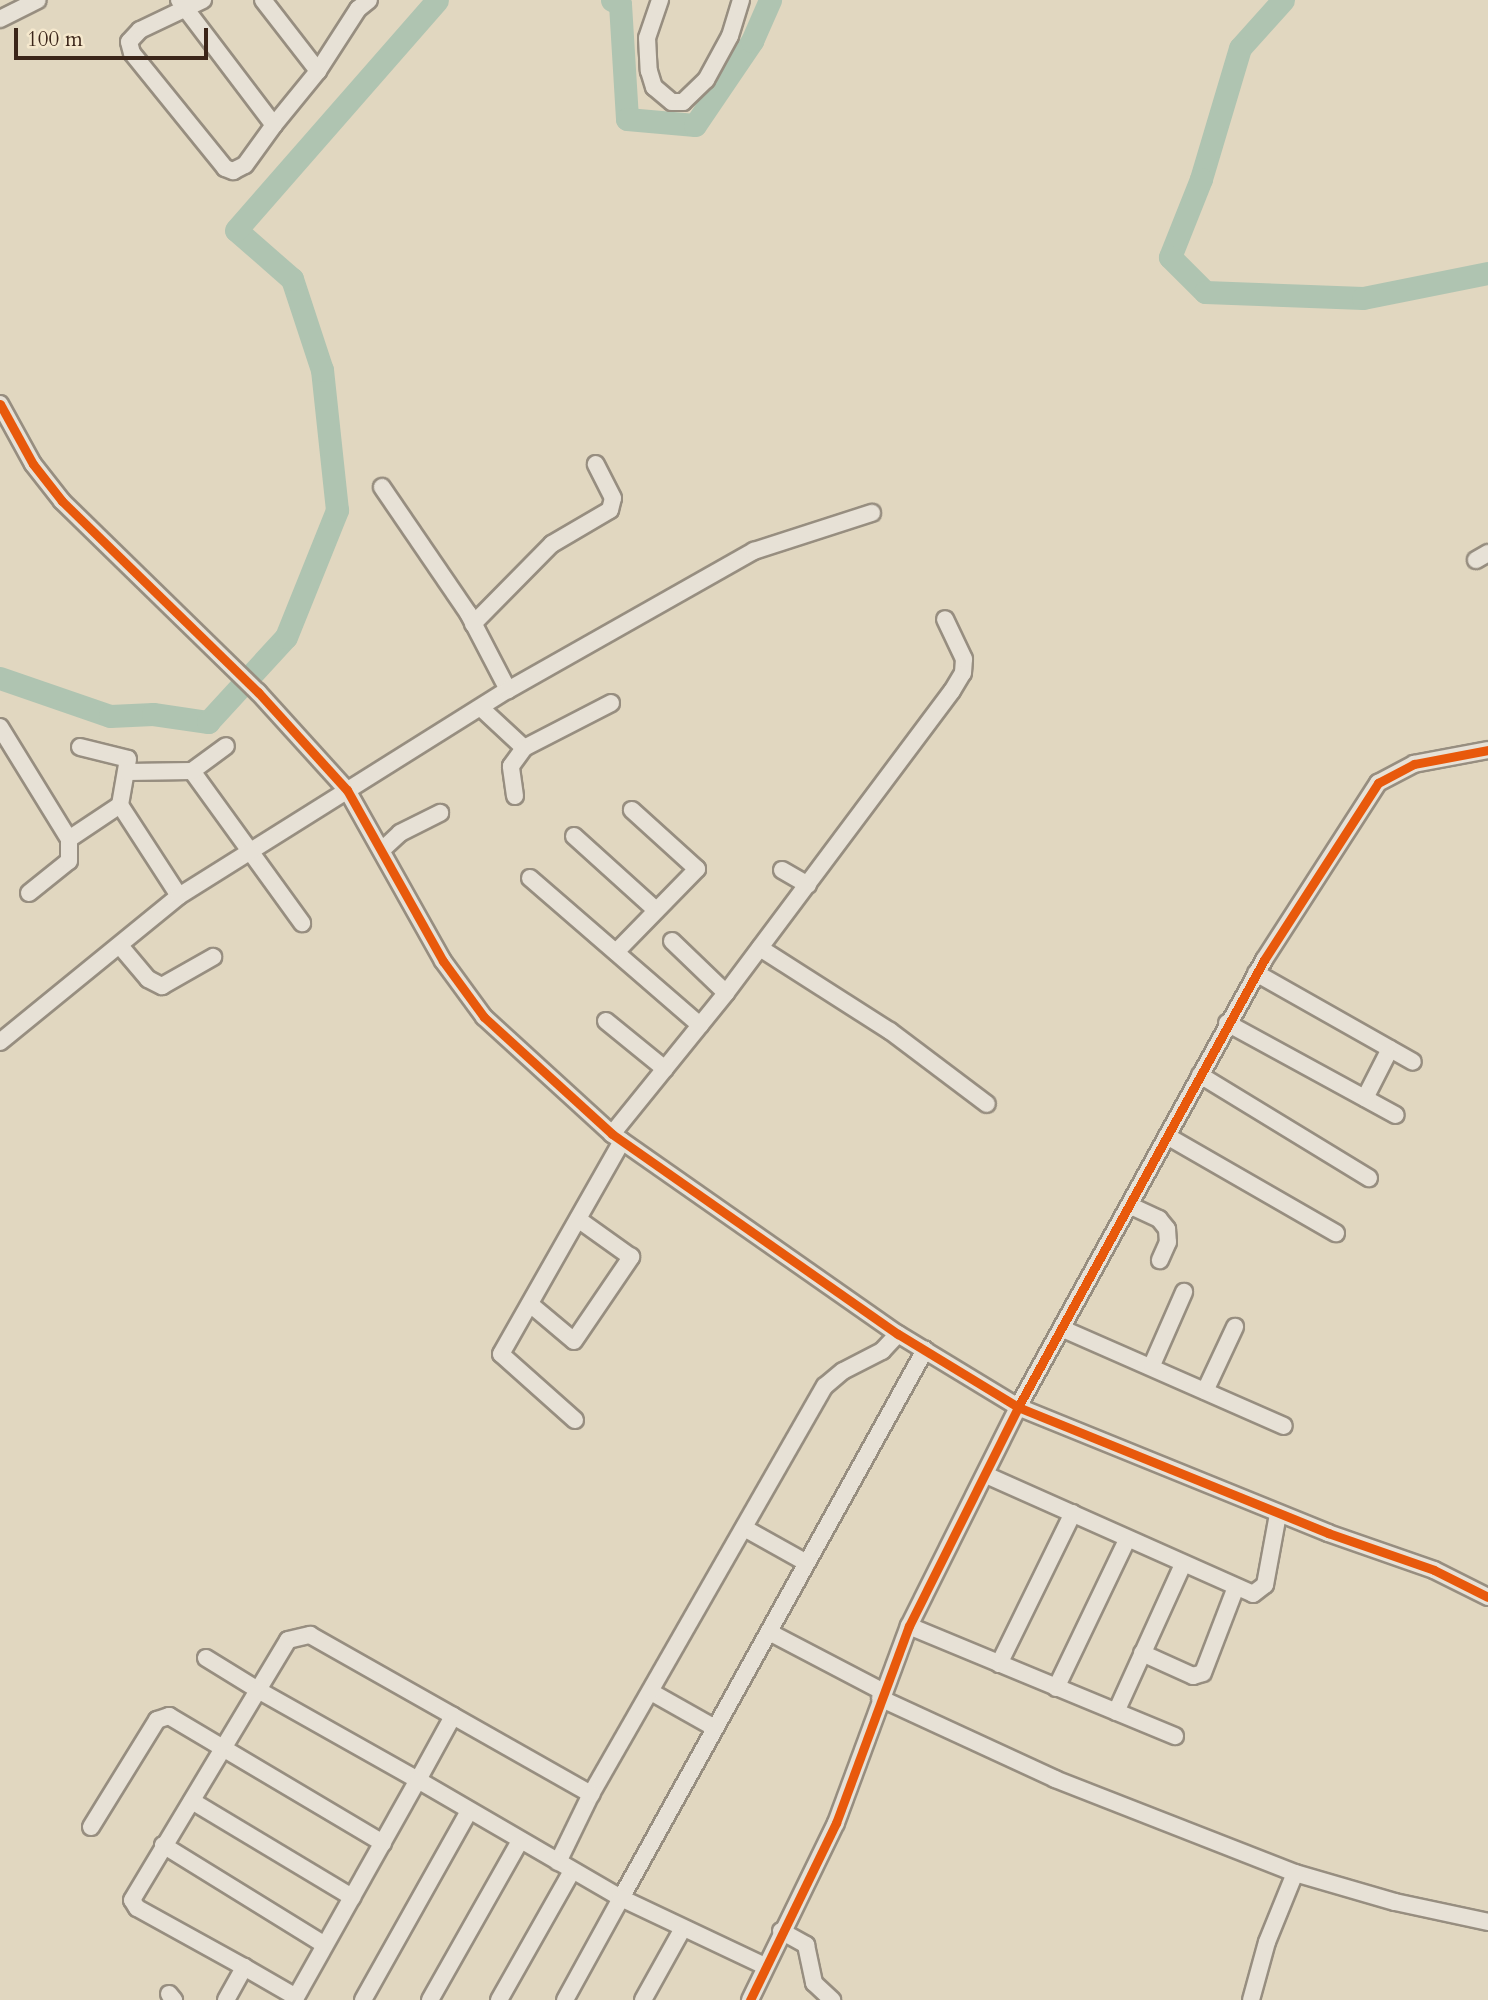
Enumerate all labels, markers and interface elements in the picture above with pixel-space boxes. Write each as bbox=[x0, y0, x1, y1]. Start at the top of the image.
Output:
scale bar bbox=[18, 14, 212, 58]
text: 100 m bbox=[27, 25, 83, 54]

